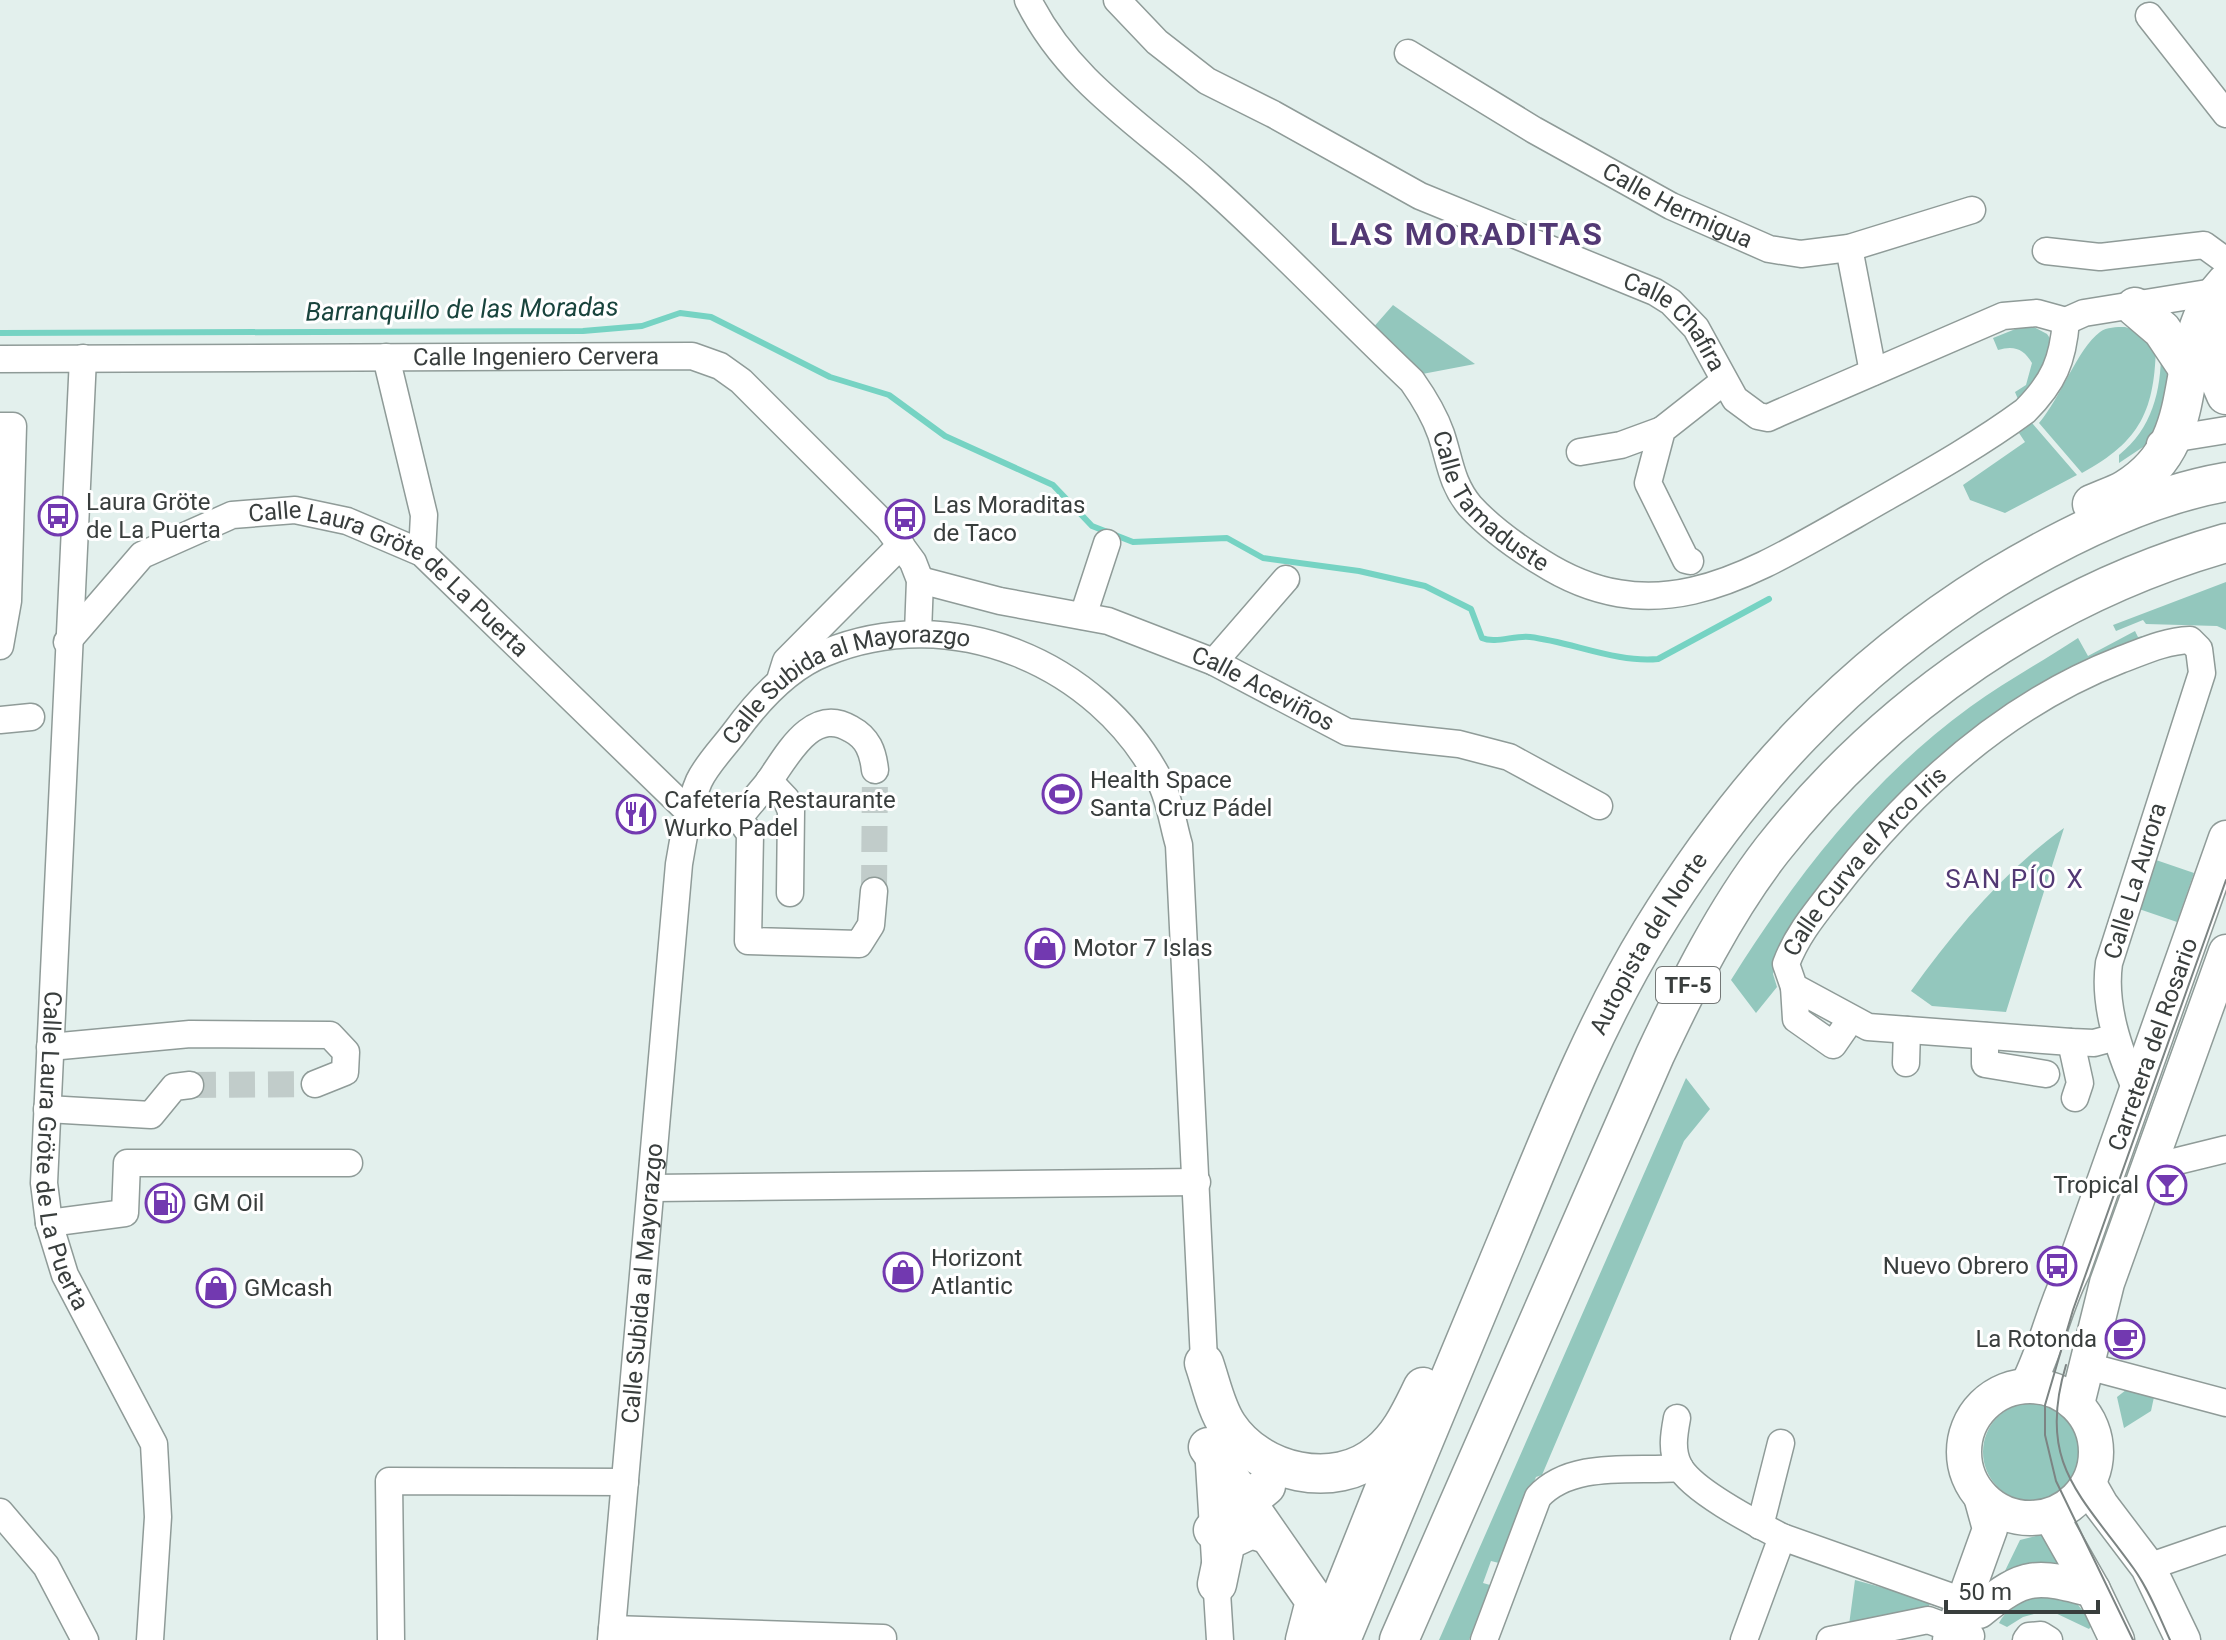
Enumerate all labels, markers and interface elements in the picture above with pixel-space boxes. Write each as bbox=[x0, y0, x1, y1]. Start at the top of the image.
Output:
street label: Calle Hermigua bbox=[1598, 157, 1757, 254]
district label: LAS MORADITAS bbox=[1330, 215, 1604, 253]
street label: Calle Chafira bbox=[1619, 267, 1731, 376]
water label: Barranquillo de las Moradas bbox=[305, 291, 619, 327]
street label: Calle Ingeniero Cervera bbox=[413, 342, 659, 371]
street label: Calle Tamaduste bbox=[1427, 427, 1554, 577]
place label: Laura Gröte de La Puerta bbox=[86, 488, 221, 544]
place label: Las Moraditas de Taco bbox=[933, 491, 1085, 547]
bus stop icon: Laura Gröte de La Puerta bbox=[37, 495, 79, 537]
street label: Calle Laura Gröte de La Puerta bbox=[247, 496, 534, 663]
bus stop icon: Las Moraditas de Taco bbox=[884, 498, 926, 540]
street label: Calle Subida al Mayorazgo bbox=[717, 620, 973, 750]
street label: Calle Aceviños bbox=[1188, 641, 1339, 737]
street label: Calle Curva el Arco Iris bbox=[1777, 761, 1952, 961]
place label: Health Space Santa Cruz Pádel bbox=[1090, 766, 1272, 822]
sports icon: Health Space Santa Cruz Pádel bbox=[1041, 773, 1083, 815]
place label: Cafetería Restaurante Wurko Padel bbox=[664, 786, 896, 842]
restaurant icon: Cafetería Restaurante Wurko Padel bbox=[615, 793, 657, 835]
street label: Calle La Aurora bbox=[2098, 799, 2172, 963]
street label: Autopista del Norte bbox=[1584, 847, 1713, 1039]
district label: SAN PÍO X bbox=[1945, 864, 2085, 894]
shop icon: Motor 7 Islas bbox=[1024, 927, 1066, 969]
place label: Motor 7 Islas bbox=[1073, 934, 1213, 962]
street label: Carretera del Rosario bbox=[2102, 934, 2204, 1155]
road number: TF-5 bbox=[1656, 967, 1720, 1003]
street label: Calle Laura Gröte de La Puerta bbox=[30, 990, 95, 1315]
street label: Calle Subida al Mayorazgo bbox=[616, 1142, 668, 1425]
bar icon: Tropical bbox=[2146, 1164, 2188, 1206]
place label: Tropical bbox=[2053, 1171, 2139, 1199]
fuel station icon: GM Oil bbox=[144, 1182, 186, 1224]
place label: GM Oil bbox=[193, 1189, 264, 1217]
place label: Horizont Atlantic bbox=[931, 1244, 1022, 1300]
bus stop icon: Nuevo Obrero bbox=[2036, 1245, 2078, 1287]
shop icon: Horizont Atlantic bbox=[882, 1251, 924, 1293]
place label: Nuevo Obrero bbox=[1883, 1252, 2029, 1280]
shop icon: GMcash bbox=[195, 1267, 237, 1309]
place label: GMcash bbox=[244, 1274, 333, 1302]
cafe icon: La Rotonda bbox=[2104, 1318, 2146, 1360]
place label: La Rotonda bbox=[1975, 1325, 2097, 1353]
scale bar bbox=[1946, 1564, 2098, 1614]
text: 50 m bbox=[1958, 1578, 2012, 1606]

